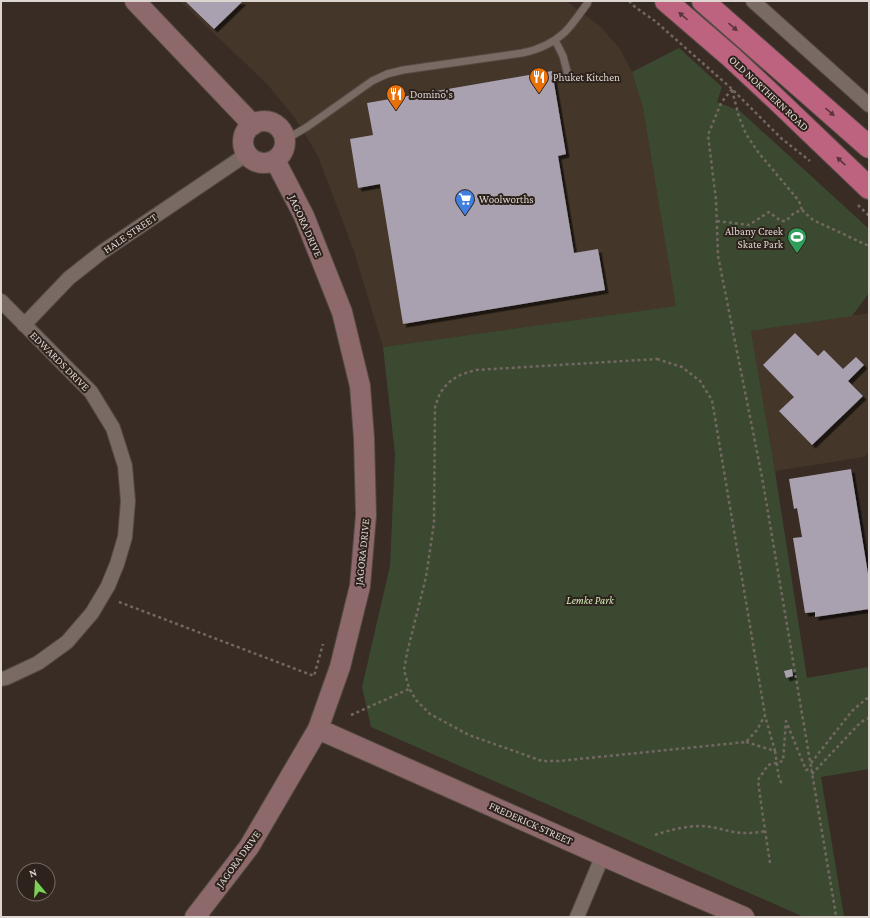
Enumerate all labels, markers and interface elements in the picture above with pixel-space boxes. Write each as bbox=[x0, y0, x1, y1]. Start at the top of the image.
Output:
one-way arrow bbox=[678, 11, 689, 20]
one-way arrow bbox=[727, 22, 738, 31]
street label: OLD NORTHERN ROAD bbox=[727, 53, 811, 133]
restaurant icon: Phuket Kitchen bbox=[528, 66, 550, 94]
place label: Phuket Kitchen bbox=[553, 71, 620, 83]
restaurant icon: Domino's bbox=[385, 83, 407, 111]
place label: Domino's bbox=[410, 88, 453, 100]
one-way arrow bbox=[825, 108, 836, 117]
one-way arrow bbox=[836, 156, 846, 166]
supermarket icon: Woolworths bbox=[454, 188, 476, 216]
street label: JAGORA DRIVE bbox=[286, 192, 325, 259]
place label: Woolworths bbox=[479, 193, 534, 205]
street label: HALE STREET bbox=[101, 211, 159, 255]
place label: Albany Creek Skate Park bbox=[725, 225, 784, 250]
sports icon: Albany Creek Skate Park bbox=[786, 226, 808, 254]
street label: EDWARDS DRIVE bbox=[28, 329, 92, 393]
street label: JAGORA DRIVE bbox=[352, 518, 372, 587]
park label: Lemke Park bbox=[566, 594, 615, 606]
street label: FREDERICK STREET bbox=[487, 799, 575, 847]
street label: JAGORA DRIVE bbox=[213, 828, 263, 891]
north arrow bbox=[16, 862, 56, 902]
text: N bbox=[27, 865, 39, 879]

